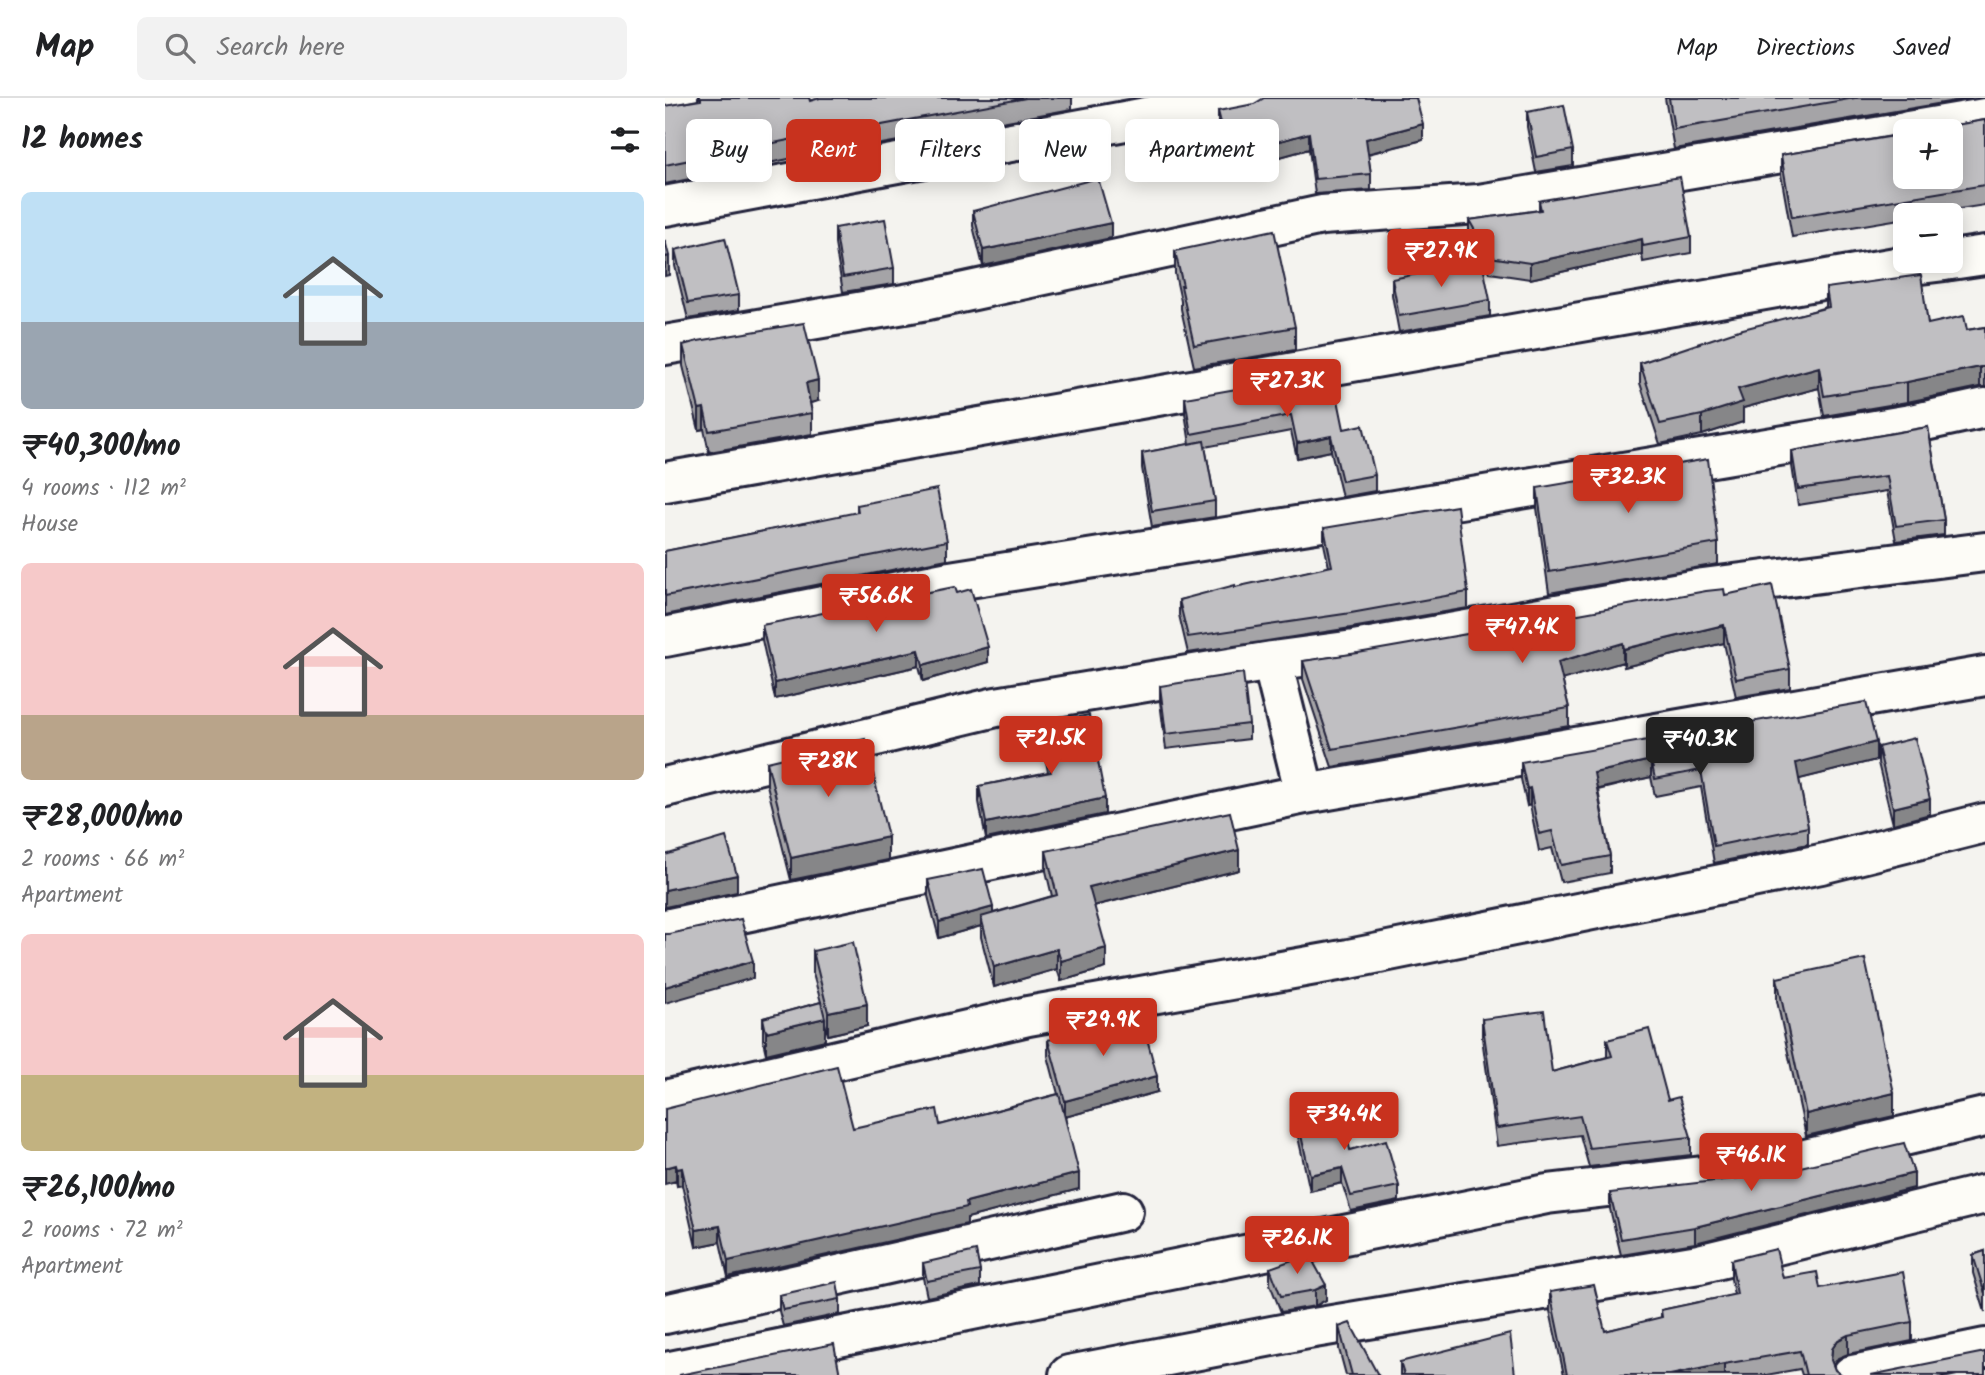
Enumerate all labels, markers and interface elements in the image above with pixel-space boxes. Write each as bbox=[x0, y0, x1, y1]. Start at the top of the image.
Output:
search box bbox=[137, 17, 627, 80]
text: Map bbox=[35, 22, 95, 75]
text: Search here bbox=[217, 27, 345, 69]
icon: search bbox=[161, 29, 199, 67]
text: Map bbox=[1676, 29, 1718, 68]
text: Directions bbox=[1756, 29, 1855, 68]
text: Saved bbox=[1893, 29, 1950, 68]
text: 12 homes bbox=[21, 116, 143, 164]
chip: Buy bbox=[686, 119, 772, 182]
chip: Rent bbox=[786, 119, 881, 182]
chip: Filters bbox=[895, 119, 1005, 182]
chip: New bbox=[1019, 119, 1111, 182]
chip: Apartment bbox=[1125, 119, 1279, 182]
map controls bbox=[1893, 119, 1963, 273]
button: + bbox=[1893, 119, 1963, 189]
icon: filters bbox=[606, 121, 644, 159]
button: − bbox=[1893, 203, 1963, 273]
pin: ₹27.9K bbox=[1384, 230, 1498, 289]
text: ₹27.9K bbox=[1403, 234, 1479, 270]
icon: home bbox=[270, 238, 396, 364]
pin: ₹27.3K bbox=[1230, 360, 1344, 419]
text: ₹27.3K bbox=[1249, 364, 1325, 400]
text: ₹40,300/mo bbox=[21, 423, 181, 471]
pin: ₹32.3K bbox=[1571, 456, 1685, 515]
text: ₹32.3K bbox=[1589, 460, 1667, 496]
text: 4 rooms · 112 m² bbox=[21, 471, 186, 507]
text: House bbox=[21, 507, 78, 543]
pin: ₹56.6K bbox=[819, 574, 933, 634]
text: ₹56.6K bbox=[838, 579, 914, 615]
pin: ₹47.4K bbox=[1465, 606, 1579, 665]
icon: home bbox=[270, 609, 396, 735]
text: ₹47.4K bbox=[1484, 610, 1560, 646]
pin: ₹21.5K bbox=[994, 716, 1108, 776]
pin: ₹40.3K bbox=[1643, 718, 1757, 777]
text: ₹21.5K bbox=[1015, 721, 1087, 757]
text: ₹40.3K bbox=[1662, 722, 1738, 758]
pin: ₹28K bbox=[787, 740, 869, 799]
text: ₹28K bbox=[798, 744, 858, 780]
text: ₹28,000/mo bbox=[21, 794, 183, 842]
text: 2 rooms · 66 m² bbox=[21, 842, 184, 878]
text: Apartment bbox=[21, 878, 123, 914]
icon: home bbox=[270, 980, 396, 1106]
pin: ₹29.9K bbox=[1046, 998, 1160, 1058]
text: ₹29.9K bbox=[1065, 1003, 1141, 1039]
pin: ₹34.4K bbox=[1287, 1093, 1401, 1152]
text: ₹34.4K bbox=[1306, 1097, 1382, 1133]
pin: ₹46.1K bbox=[1694, 1134, 1808, 1193]
text: ₹46.1K bbox=[1715, 1138, 1787, 1174]
text: ₹26,100/mo bbox=[21, 1165, 175, 1213]
text: 2 rooms · 72 m² bbox=[21, 1213, 183, 1249]
pin: ₹26.1K bbox=[1240, 1216, 1354, 1276]
text: ₹26.1K bbox=[1261, 1221, 1333, 1257]
text: Apartment bbox=[21, 1249, 123, 1285]

